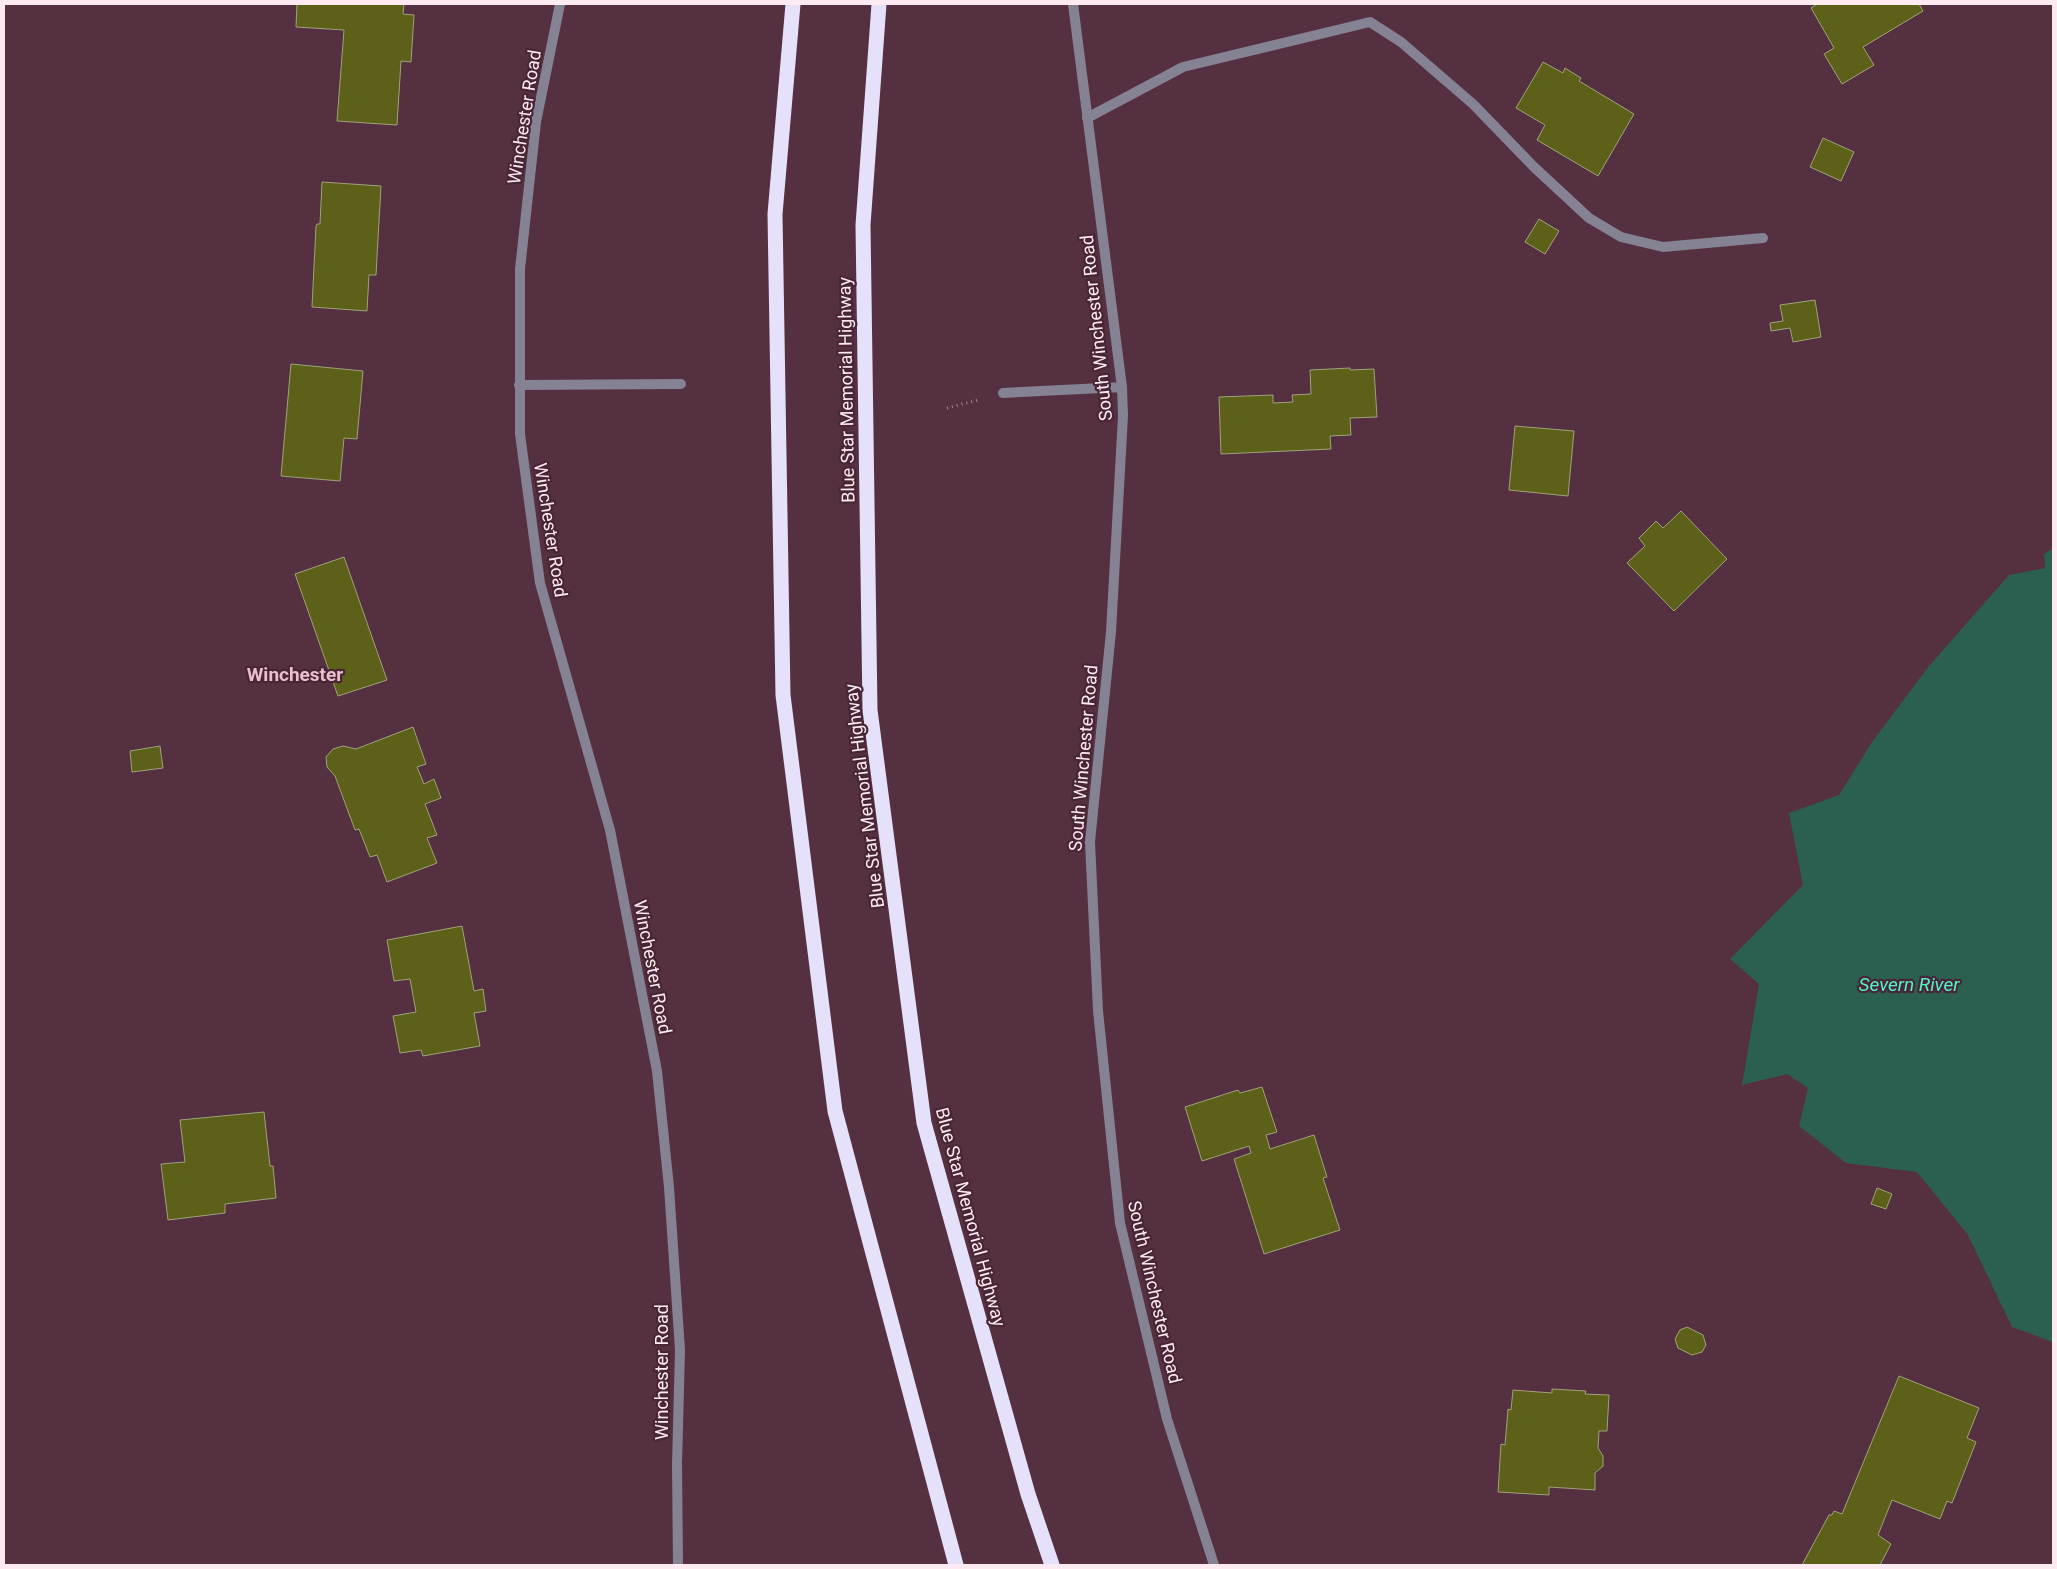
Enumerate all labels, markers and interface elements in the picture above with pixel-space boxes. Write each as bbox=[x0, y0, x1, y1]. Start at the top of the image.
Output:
street label: Winchester Road bbox=[503, 48, 545, 186]
street label: South Winchester Road bbox=[1076, 234, 1116, 422]
street label: Blue Star Memorial Highway bbox=[834, 276, 858, 503]
street label: Winchester Road bbox=[530, 461, 572, 599]
district label: Winchester bbox=[247, 663, 343, 686]
street label: South Winchester Road bbox=[1064, 664, 1102, 852]
street label: Blue Star Memorial Highway bbox=[840, 682, 888, 909]
street label: Winchester Road bbox=[630, 898, 676, 1036]
water label: Severn River bbox=[1859, 973, 1960, 996]
street label: Blue Star Memorial Highway bbox=[932, 1105, 1010, 1329]
street label: South Winchester Road bbox=[1124, 1199, 1186, 1385]
street label: Winchester Road bbox=[651, 1304, 672, 1440]

